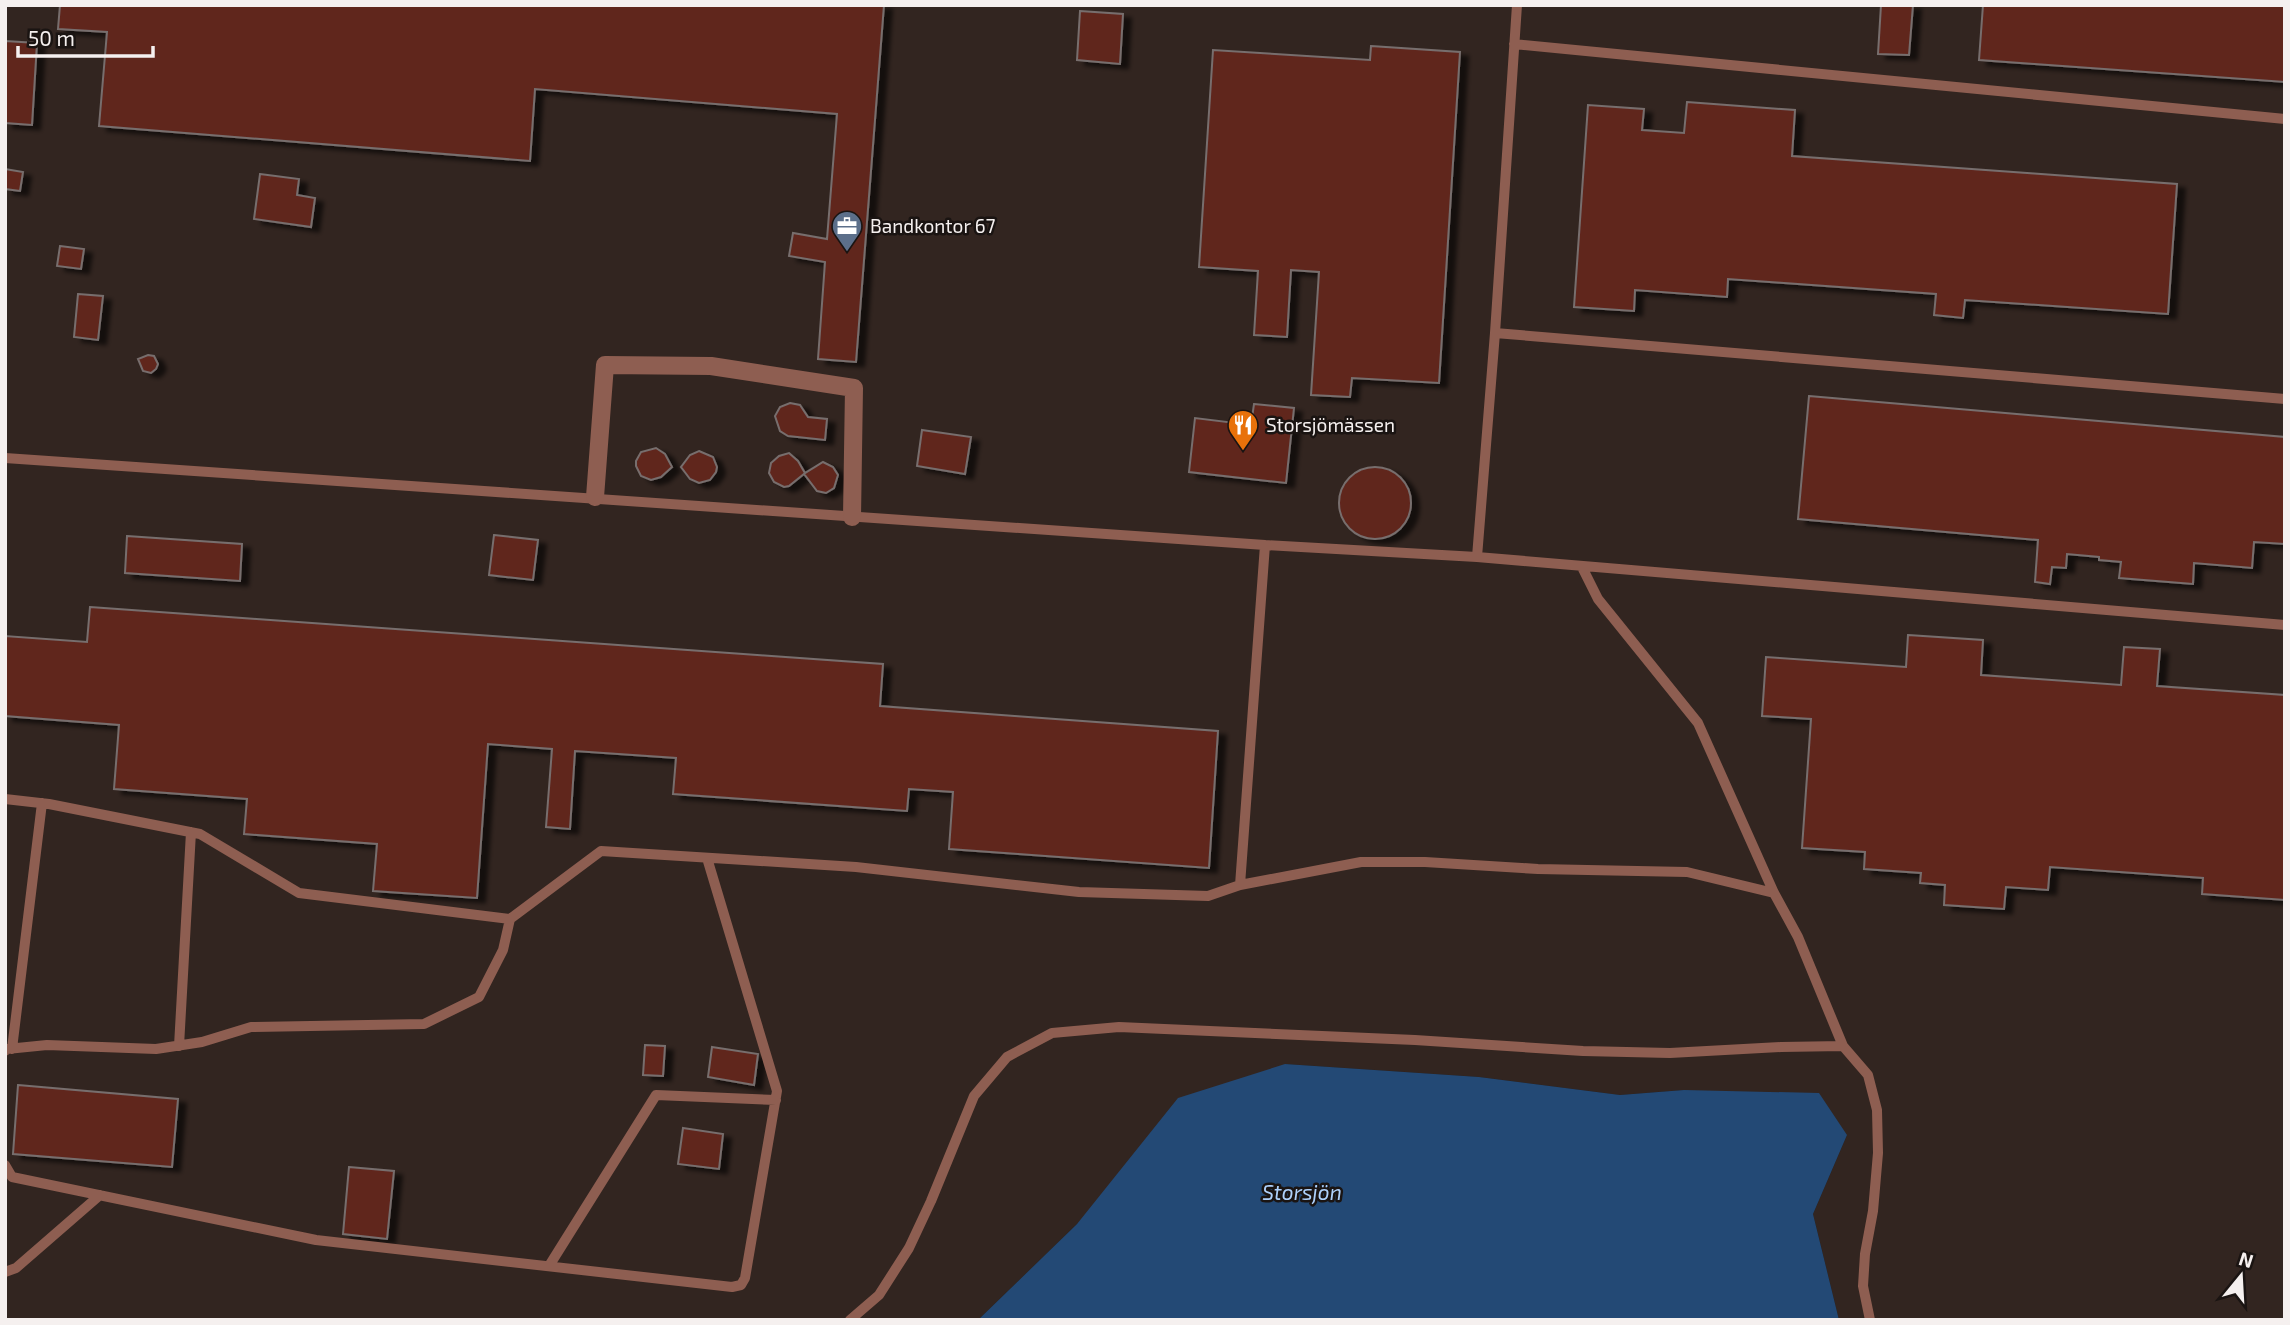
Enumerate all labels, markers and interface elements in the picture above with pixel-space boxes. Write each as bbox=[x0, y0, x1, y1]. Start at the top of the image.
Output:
scale bar bbox=[18, 14, 152, 58]
text: 50 m bbox=[28, 25, 75, 50]
office icon: Bandkontor 67 bbox=[830, 209, 864, 253]
place label: Bandkontor 67 bbox=[870, 214, 996, 237]
restaurant icon: Storsjömässen bbox=[1226, 408, 1260, 452]
place label: Storsjömässen bbox=[1266, 413, 1395, 436]
water label: Storsjön bbox=[1262, 1179, 1342, 1205]
north arrow bbox=[2206, 1241, 2276, 1311]
text: N bbox=[2236, 1246, 2256, 1272]

